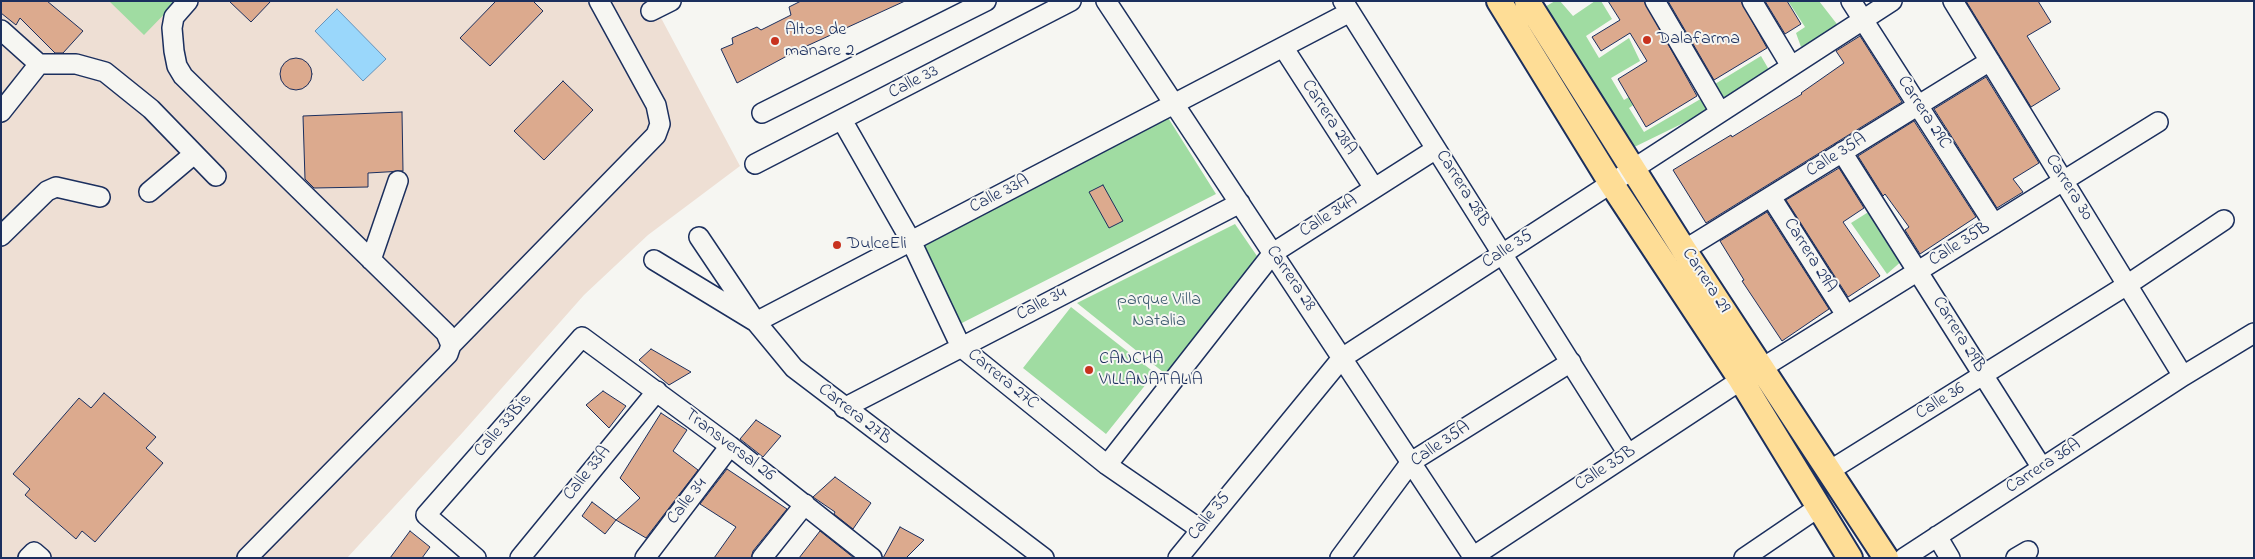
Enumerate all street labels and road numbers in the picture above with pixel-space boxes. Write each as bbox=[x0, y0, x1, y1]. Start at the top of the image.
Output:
street label: Calle 33 bbox=[885, 61, 943, 105]
street label: Carrera 29C bbox=[1891, 72, 1955, 154]
street label: Carrera 28A bbox=[1296, 76, 1360, 160]
street label: Calle 35A bbox=[1803, 129, 1871, 183]
street label: Carrera 28B bbox=[1430, 147, 1494, 231]
street label: Carrera 30 bbox=[2039, 151, 2097, 225]
street label: Calle 33A bbox=[967, 171, 1033, 219]
street label: Calle 34A bbox=[1296, 191, 1362, 243]
street label: Carrera 29A bbox=[1778, 215, 1840, 297]
street label: Calle 35B bbox=[1925, 218, 1995, 272]
street label: Calle 35 bbox=[1479, 226, 1537, 274]
street label: Carrera 28 bbox=[1260, 242, 1320, 316]
street label: Carrera 29 bbox=[1676, 245, 1734, 317]
street label: Calle 34 bbox=[1013, 283, 1071, 327]
street label: Carrera 29B bbox=[1926, 293, 1990, 377]
street label: Carrera 27C bbox=[962, 345, 1042, 415]
street label: Calle 36 bbox=[1913, 379, 1969, 425]
street label: Carrera 27B bbox=[813, 380, 895, 450]
street label: Calle 33Bis bbox=[470, 390, 538, 462]
street label: Transversal 26 bbox=[679, 405, 779, 487]
street label: Calle 35A bbox=[1407, 417, 1475, 473]
street label: Carrera 36A bbox=[2002, 435, 2086, 499]
street label: Calle 35B bbox=[1572, 441, 1640, 497]
street label: Calle 33A bbox=[559, 442, 617, 506]
street label: Calle 34 bbox=[663, 474, 713, 530]
street label: Calle 35 bbox=[1184, 488, 1236, 546]

